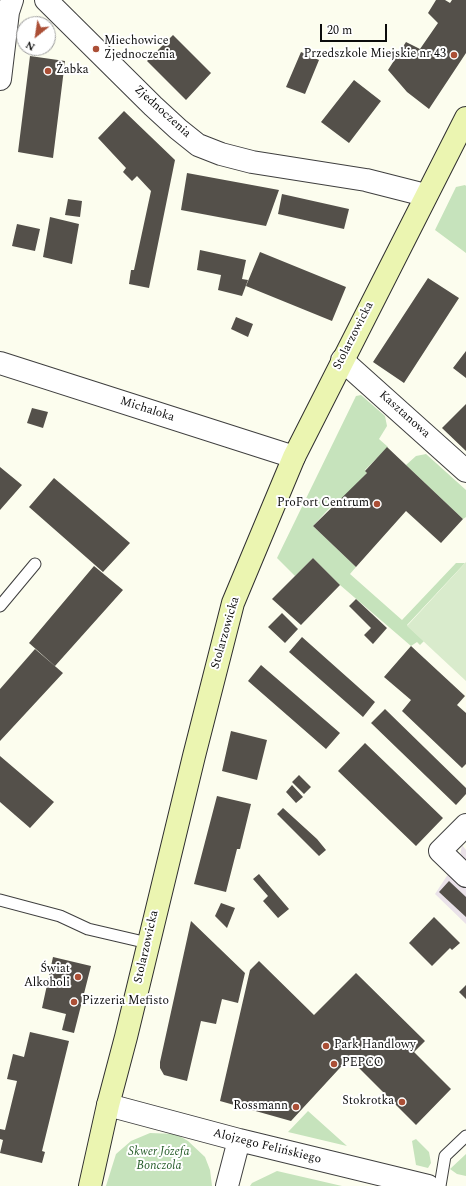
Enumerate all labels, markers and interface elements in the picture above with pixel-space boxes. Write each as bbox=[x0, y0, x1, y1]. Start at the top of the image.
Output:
north arrow bbox=[16, 16, 56, 56]
scale bar bbox=[322, 16, 389, 42]
text: 20 m bbox=[327, 21, 352, 40]
place label: Miechowice Zjednoczenia bbox=[104, 35, 175, 63]
text: N bbox=[22, 36, 38, 56]
marker: Miechowice Zjednoczenia bbox=[91, 44, 101, 54]
place label: Przedszkole Miejskie nr 43 bbox=[304, 48, 446, 62]
marker: Przedszkole Miejskie nr 43 bbox=[449, 50, 459, 60]
place label: Żabka bbox=[56, 64, 89, 78]
marker: Żabka bbox=[43, 66, 53, 76]
street label: Zjednoczenia bbox=[131, 83, 193, 141]
street label: Stolarzowicka bbox=[331, 300, 377, 372]
street label: Kasztanowa bbox=[376, 388, 432, 442]
street label: Michaloka bbox=[118, 394, 176, 426]
place label: ProFort Centrum bbox=[277, 497, 369, 511]
marker: ProFort Centrum bbox=[372, 499, 382, 509]
street label: Stolarzowicka bbox=[209, 595, 243, 671]
street label: Stolarzowicka bbox=[132, 909, 162, 985]
place label: Świat Alkoholi bbox=[24, 963, 70, 991]
marker: Świat Alkoholi bbox=[73, 972, 83, 982]
place label: Pizzeria Mefisto bbox=[82, 995, 169, 1009]
marker: Pizzeria Mefisto bbox=[69, 997, 79, 1007]
place label: Park Handlowy bbox=[334, 1039, 416, 1053]
marker: Park Handlowy bbox=[321, 1041, 331, 1051]
place label: PEPCO bbox=[342, 1057, 384, 1071]
marker: PEPCO bbox=[329, 1059, 339, 1069]
place label: Stokrotka bbox=[342, 1095, 394, 1109]
marker: Stokrotka bbox=[397, 1097, 407, 1107]
place label: Rossmann bbox=[233, 1100, 288, 1114]
marker: Rossmann bbox=[291, 1102, 301, 1112]
street label: Alojzego Felińskiego bbox=[211, 1127, 323, 1167]
park label: Skwer Józefa Bonczola bbox=[128, 1146, 190, 1174]

